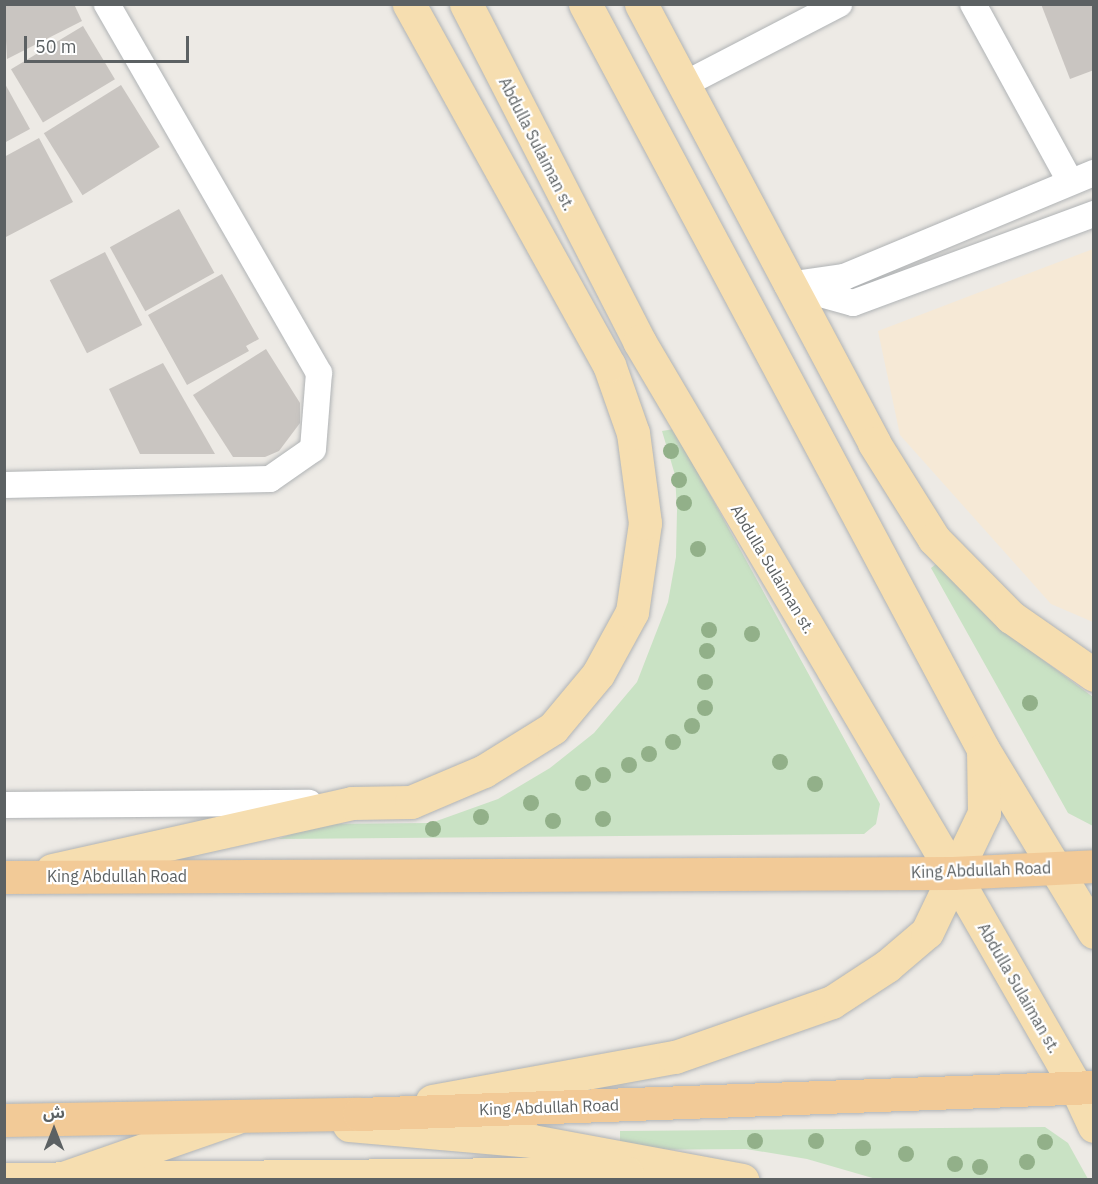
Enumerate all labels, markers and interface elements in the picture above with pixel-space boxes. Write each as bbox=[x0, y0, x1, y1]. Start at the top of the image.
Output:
scale bar bbox=[27, 24, 192, 62]
text: 50 m bbox=[35, 35, 77, 58]
street label: Abdulla Sulaiman st. bbox=[495, 74, 579, 214]
street label: Abdulla Sulaiman st. bbox=[727, 501, 819, 637]
street label: King Abdullah Road bbox=[911, 858, 1051, 882]
street label: King Abdullah Road bbox=[47, 866, 187, 886]
street label: Abdulla Sulaiman st. bbox=[974, 919, 1064, 1057]
street label: King Abdullah Road bbox=[479, 1095, 619, 1119]
north arrow bbox=[24, 1100, 84, 1160]
text: ش bbox=[43, 1102, 65, 1122]

